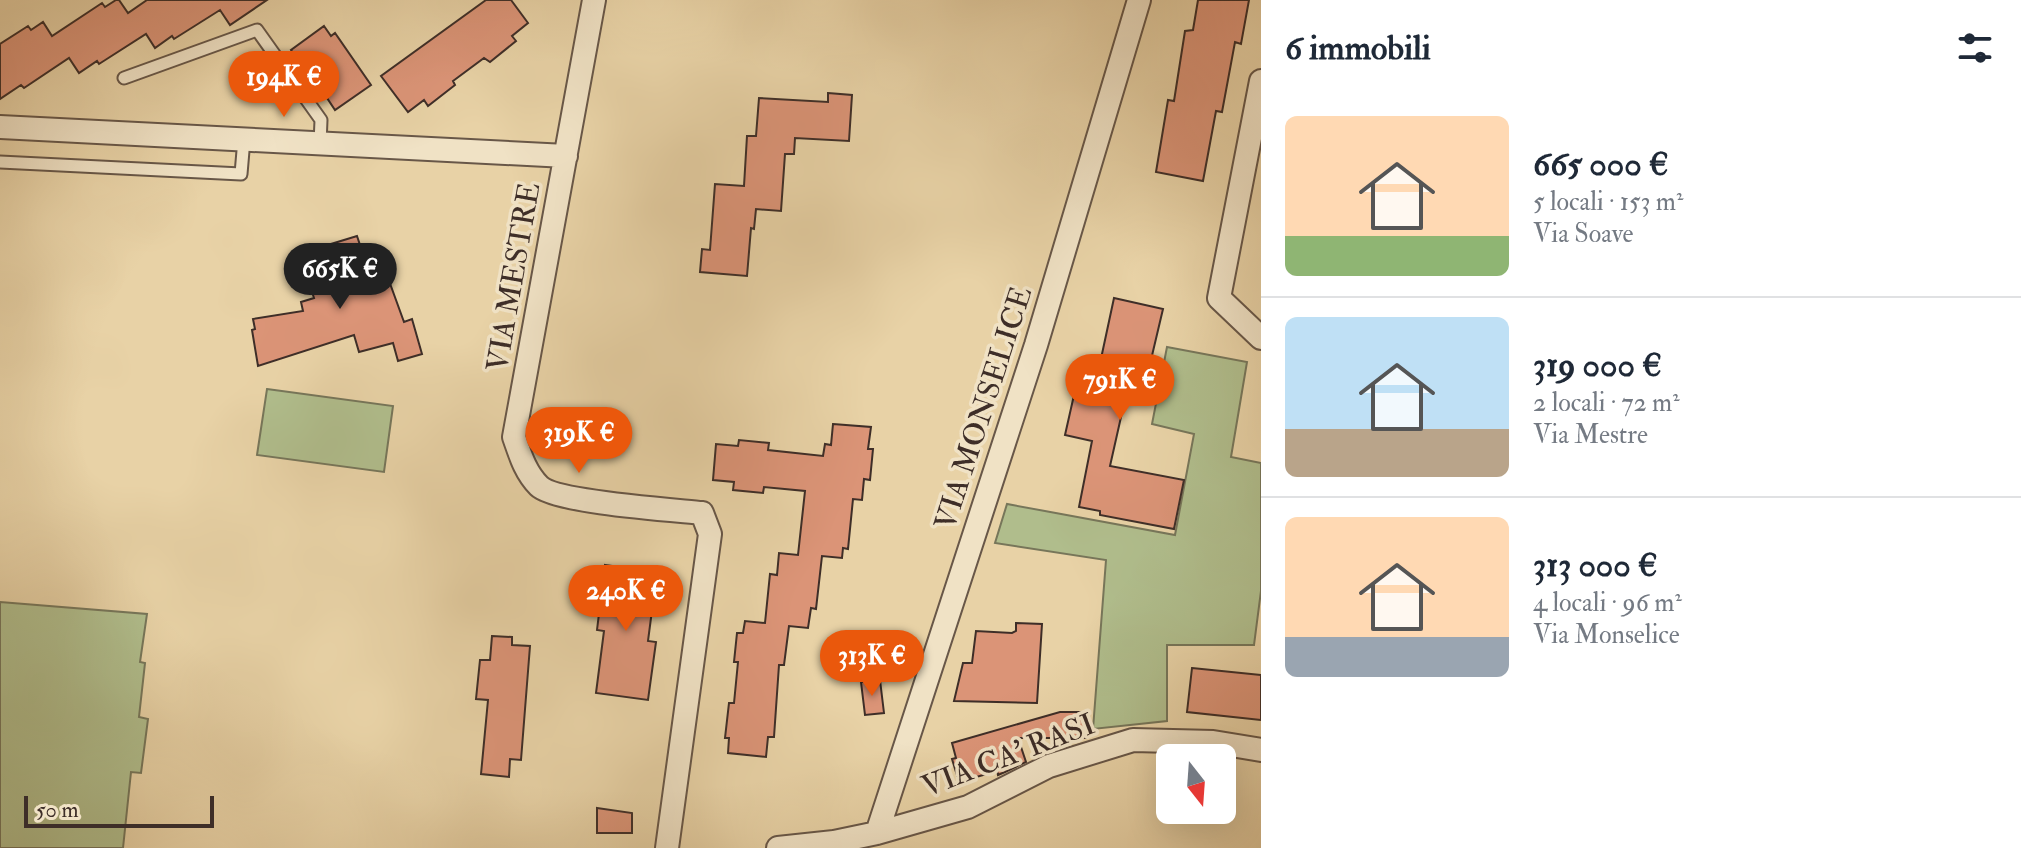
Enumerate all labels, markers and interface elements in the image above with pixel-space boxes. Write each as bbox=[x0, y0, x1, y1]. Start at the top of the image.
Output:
icon: filters bbox=[1953, 26, 1997, 70]
text: 6 immobili bbox=[1285, 27, 1431, 70]
pin: 194K € bbox=[219, 51, 349, 119]
text: 194K € bbox=[246, 61, 322, 93]
text: 665 000 € bbox=[1533, 143, 1669, 186]
icon: home bbox=[1349, 148, 1445, 244]
street label: VIA MESTRE bbox=[479, 180, 548, 374]
text: 5 locali · 153 m² bbox=[1533, 186, 1683, 218]
text: Via Soave bbox=[1533, 218, 1633, 250]
pin: 665K € bbox=[275, 243, 405, 311]
text: 665K € bbox=[302, 253, 378, 285]
street label: VIA MONSELICE bbox=[927, 282, 1040, 534]
text: 319 000 € bbox=[1533, 344, 1662, 387]
icon: home bbox=[1349, 349, 1445, 445]
pin: 791K € bbox=[1055, 354, 1185, 422]
text: 791K € bbox=[1083, 364, 1157, 396]
text: 2 locali · 72 m² bbox=[1533, 387, 1680, 419]
pin: 319K € bbox=[514, 407, 644, 475]
text: 319K € bbox=[543, 417, 615, 449]
text: Via Mestre bbox=[1533, 419, 1648, 451]
text: 313 000 € bbox=[1533, 544, 1658, 587]
icon: home bbox=[1349, 549, 1445, 645]
pin: 240K € bbox=[561, 565, 691, 633]
text: 240K € bbox=[586, 575, 666, 607]
text: 4 locali · 96 m² bbox=[1533, 587, 1682, 619]
text: Via Monselice bbox=[1533, 619, 1680, 651]
pin: 313K € bbox=[807, 630, 937, 698]
text: 313K € bbox=[838, 640, 906, 672]
street label: VIA CA' RASI bbox=[916, 706, 1100, 805]
north arrow bbox=[1156, 744, 1236, 824]
map controls bbox=[1156, 744, 1236, 824]
scale bar bbox=[24, 792, 214, 828]
text: 50 m bbox=[36, 796, 78, 824]

